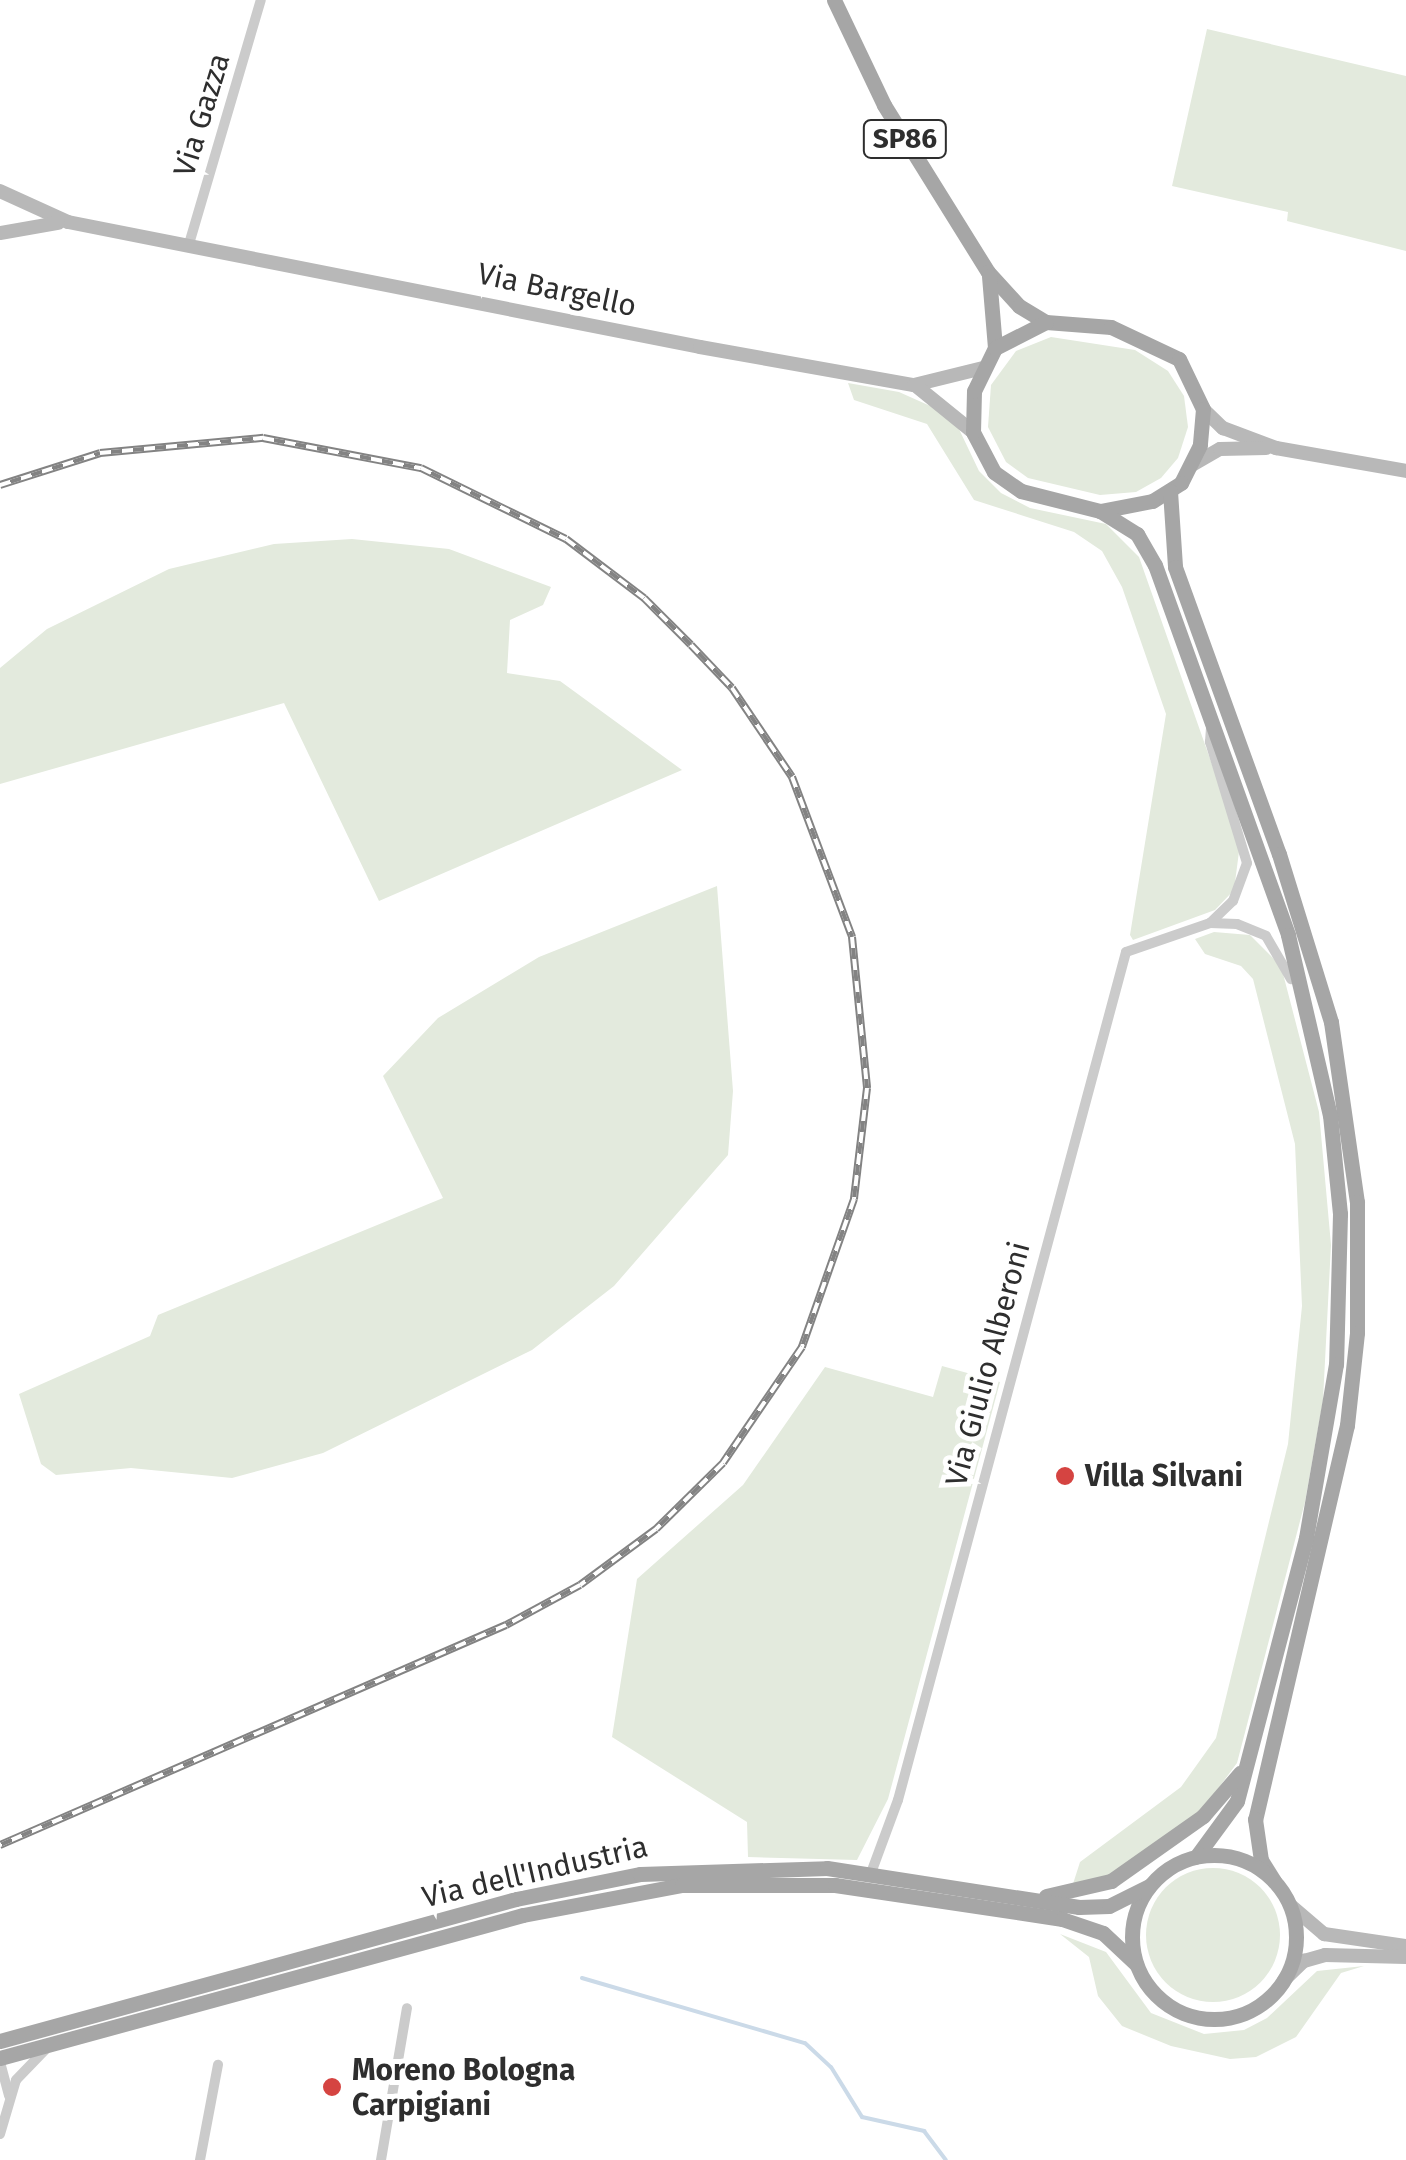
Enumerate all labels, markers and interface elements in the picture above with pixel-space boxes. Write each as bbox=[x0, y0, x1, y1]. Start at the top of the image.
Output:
street label: Via Gazza bbox=[166, 49, 238, 181]
road number: SP86 bbox=[862, 116, 948, 162]
street label: Via Bargello bbox=[474, 256, 640, 324]
street label: Via Giulio Alberoni bbox=[938, 1238, 1038, 1490]
place label: Villa Silvani bbox=[1085, 1458, 1243, 1494]
marker: Villa Silvani bbox=[1054, 1465, 1076, 1487]
street label: Via dell'Industria bbox=[419, 1829, 651, 1915]
place label: Moreno Bologna Carpigiani bbox=[352, 2052, 575, 2122]
marker: Moreno Bologna Carpigiani bbox=[321, 2076, 343, 2098]

